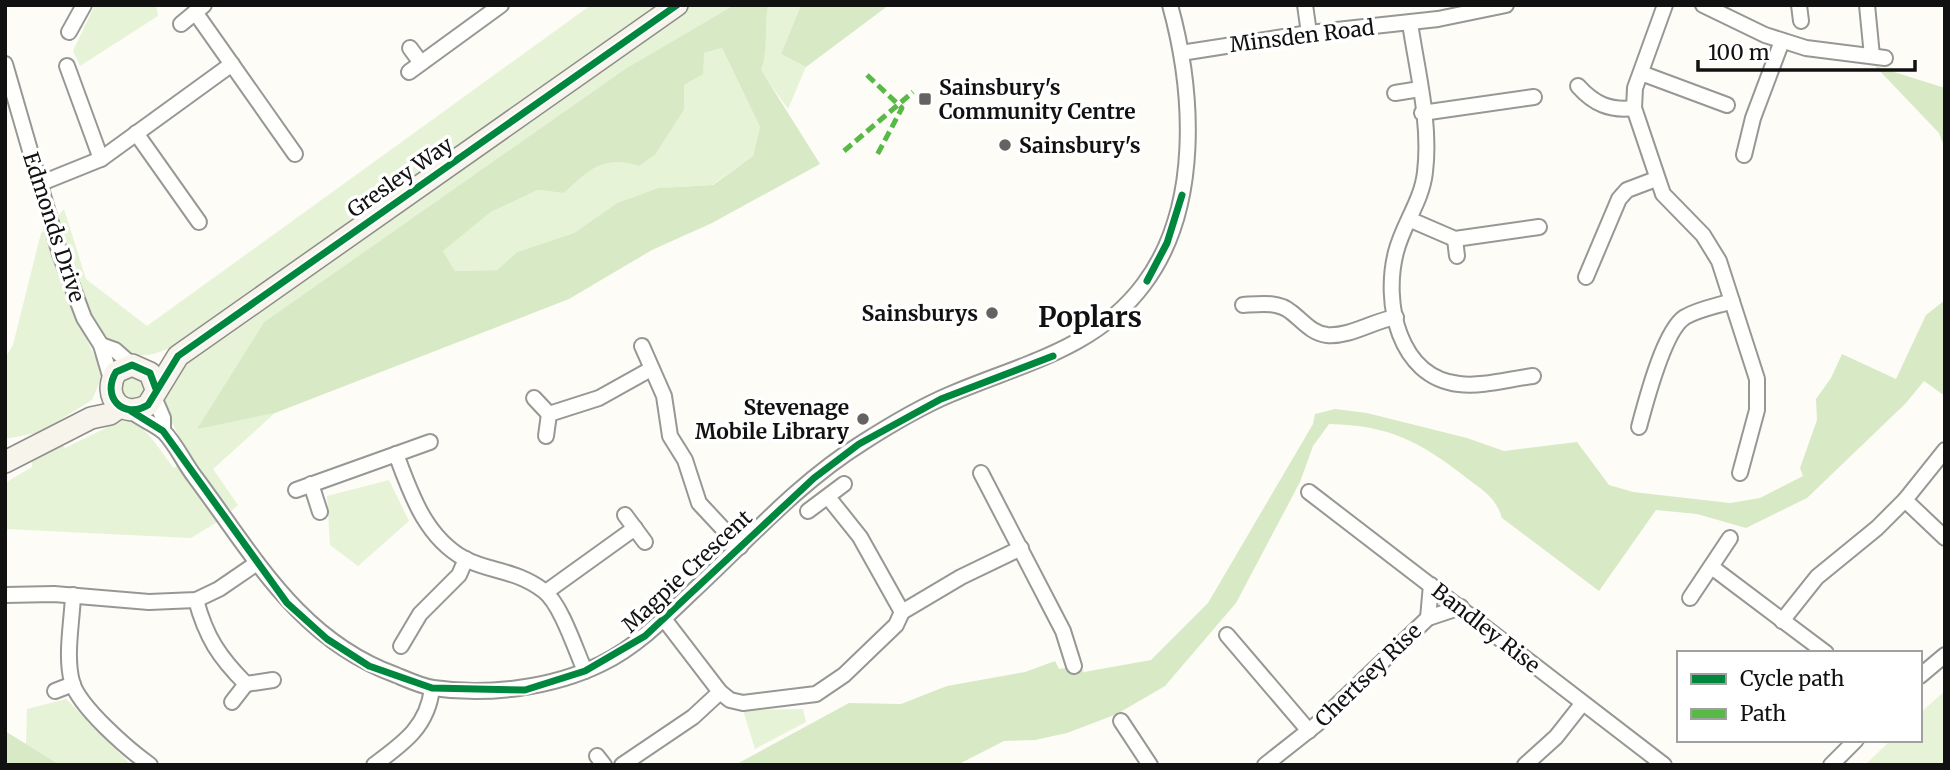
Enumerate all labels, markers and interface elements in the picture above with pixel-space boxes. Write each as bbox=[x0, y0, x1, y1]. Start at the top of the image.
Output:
street label: Minsden Road bbox=[1228, 14, 1376, 58]
scale bar bbox=[1698, 28, 1915, 72]
text: 100 m bbox=[1708, 39, 1770, 66]
place label: Sainsbury's Community Centre bbox=[939, 74, 1136, 125]
marker: Sainsbury's Community Centre bbox=[917, 91, 933, 107]
street label: Gresley Way bbox=[342, 130, 459, 223]
place label: Sainsbury's bbox=[1019, 132, 1141, 159]
marker: Sainsbury's bbox=[997, 137, 1013, 153]
street label: Edmonds Drive bbox=[17, 149, 91, 305]
district label: Poplars bbox=[1038, 299, 1142, 335]
place label: Sainsburys bbox=[862, 300, 978, 327]
marker: Sainsburys bbox=[984, 305, 1000, 321]
place label: Stevenage Mobile Library bbox=[695, 394, 850, 445]
marker: Stevenage Mobile Library bbox=[855, 411, 871, 427]
street label: Magpie Crescent bbox=[616, 504, 758, 638]
street label: Bandley Rise bbox=[1426, 577, 1546, 679]
street label: Chertsey Rise bbox=[1309, 617, 1427, 732]
legend bbox=[1677, 651, 1922, 742]
text: Cycle path bbox=[1740, 665, 1844, 692]
text: Path bbox=[1740, 700, 1786, 727]

